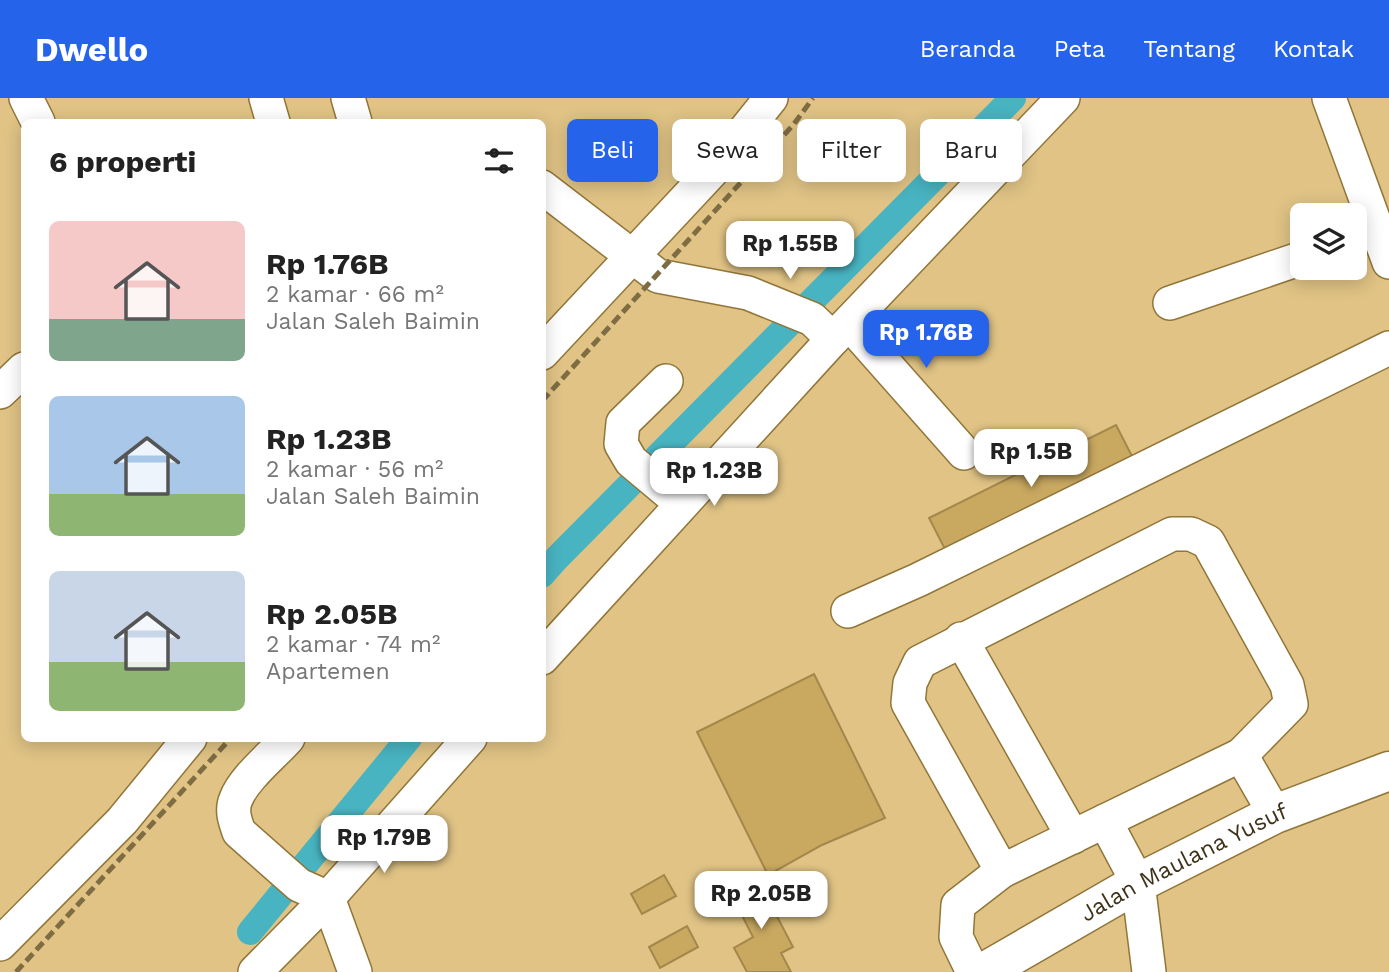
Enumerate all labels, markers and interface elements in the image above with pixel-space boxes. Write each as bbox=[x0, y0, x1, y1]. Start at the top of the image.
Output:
text: Dwello bbox=[35, 30, 148, 69]
text: Beranda bbox=[920, 35, 1016, 63]
text: Peta bbox=[1054, 35, 1105, 63]
text: Tentang bbox=[1143, 35, 1235, 63]
text: Kontak bbox=[1273, 35, 1354, 63]
chip: Beli bbox=[567, 119, 658, 182]
chip: Sewa bbox=[672, 119, 783, 182]
chip: Filter bbox=[797, 119, 906, 182]
chip: Baru bbox=[920, 119, 1022, 182]
icon: filters bbox=[480, 142, 518, 180]
text: 6 properti bbox=[49, 144, 196, 179]
map controls bbox=[1290, 203, 1367, 280]
button: layers bbox=[1290, 203, 1367, 280]
pin: Rp 1.55B bbox=[718, 222, 862, 281]
text: Rp 1.55B bbox=[742, 230, 838, 257]
text: Rp 1.76B bbox=[266, 246, 388, 281]
icon: home bbox=[105, 249, 189, 333]
text: 2 kamar · 66 m² bbox=[266, 281, 444, 308]
text: Jalan Saleh Baimin bbox=[266, 308, 480, 335]
pin: Rp 1.76B bbox=[854, 310, 998, 370]
text: Rp 1.76B bbox=[879, 319, 973, 346]
text: Rp 1.23B bbox=[266, 421, 392, 456]
icon: home bbox=[105, 424, 189, 508]
pin: Rp 1.5B bbox=[966, 430, 1096, 489]
text: Rp 1.5B bbox=[990, 438, 1072, 465]
pin: Rp 1.23B bbox=[642, 448, 786, 508]
text: 2 kamar · 56 m² bbox=[266, 456, 443, 483]
text: Rp 1.23B bbox=[666, 457, 762, 484]
text: Jalan Saleh Baimin bbox=[266, 483, 480, 510]
text: Rp 2.05B bbox=[266, 596, 397, 631]
icon: home bbox=[105, 599, 189, 683]
text: 2 kamar · 74 m² bbox=[266, 631, 440, 658]
text: Apartemen bbox=[266, 658, 390, 685]
street label: Jalan Maulana Yusuf bbox=[1075, 798, 1291, 928]
pin: Rp 1.79B bbox=[312, 816, 456, 875]
text: Rp 1.79B bbox=[337, 824, 431, 851]
pin: Rp 2.05B bbox=[689, 872, 833, 931]
text: Rp 2.05B bbox=[711, 880, 811, 907]

